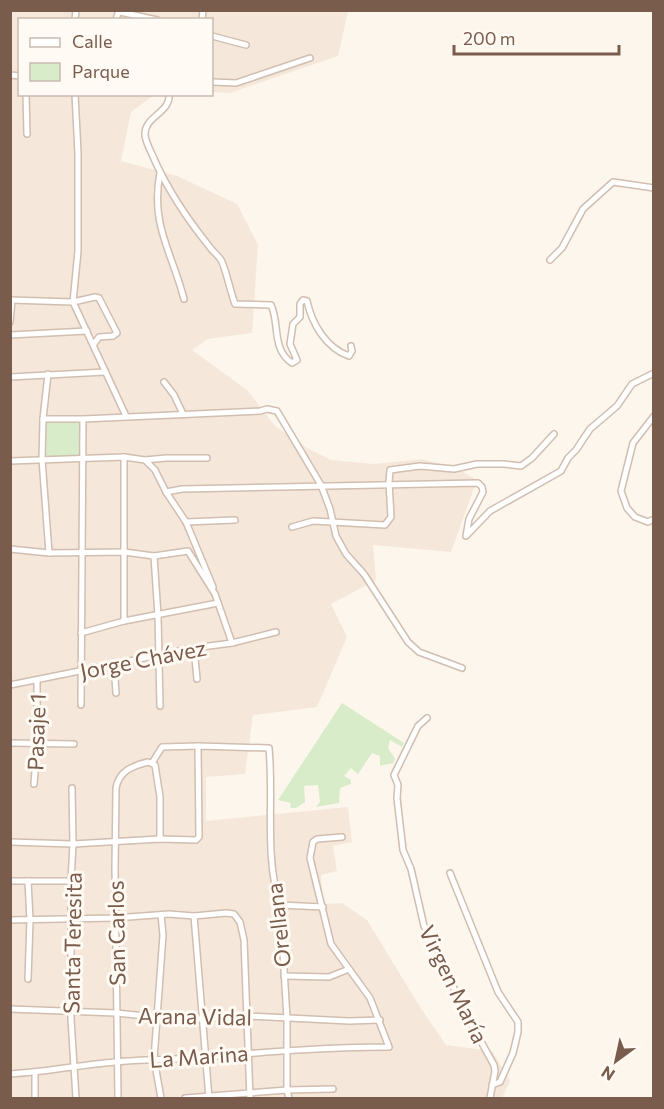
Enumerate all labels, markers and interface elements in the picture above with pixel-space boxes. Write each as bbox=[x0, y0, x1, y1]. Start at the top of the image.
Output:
legend bbox=[18, 18, 213, 96]
scale bar bbox=[454, 18, 619, 56]
text: 200 m bbox=[463, 27, 516, 49]
text: Calle bbox=[72, 30, 112, 52]
text: Parque bbox=[72, 60, 130, 82]
street label: Jorge Chávez bbox=[78, 634, 209, 684]
street label: Pasaje 1 bbox=[21, 693, 51, 771]
street label: Santa Teresita bbox=[57, 872, 87, 1014]
street label: San Carlos bbox=[102, 880, 130, 986]
street label: Orellana bbox=[260, 881, 296, 969]
street label: Virgen María bbox=[414, 921, 494, 1047]
street label: Arana Vidal bbox=[138, 1002, 252, 1030]
north arrow bbox=[586, 1031, 646, 1091]
street label: La Marina bbox=[149, 1039, 249, 1073]
text: N bbox=[597, 1063, 618, 1085]

